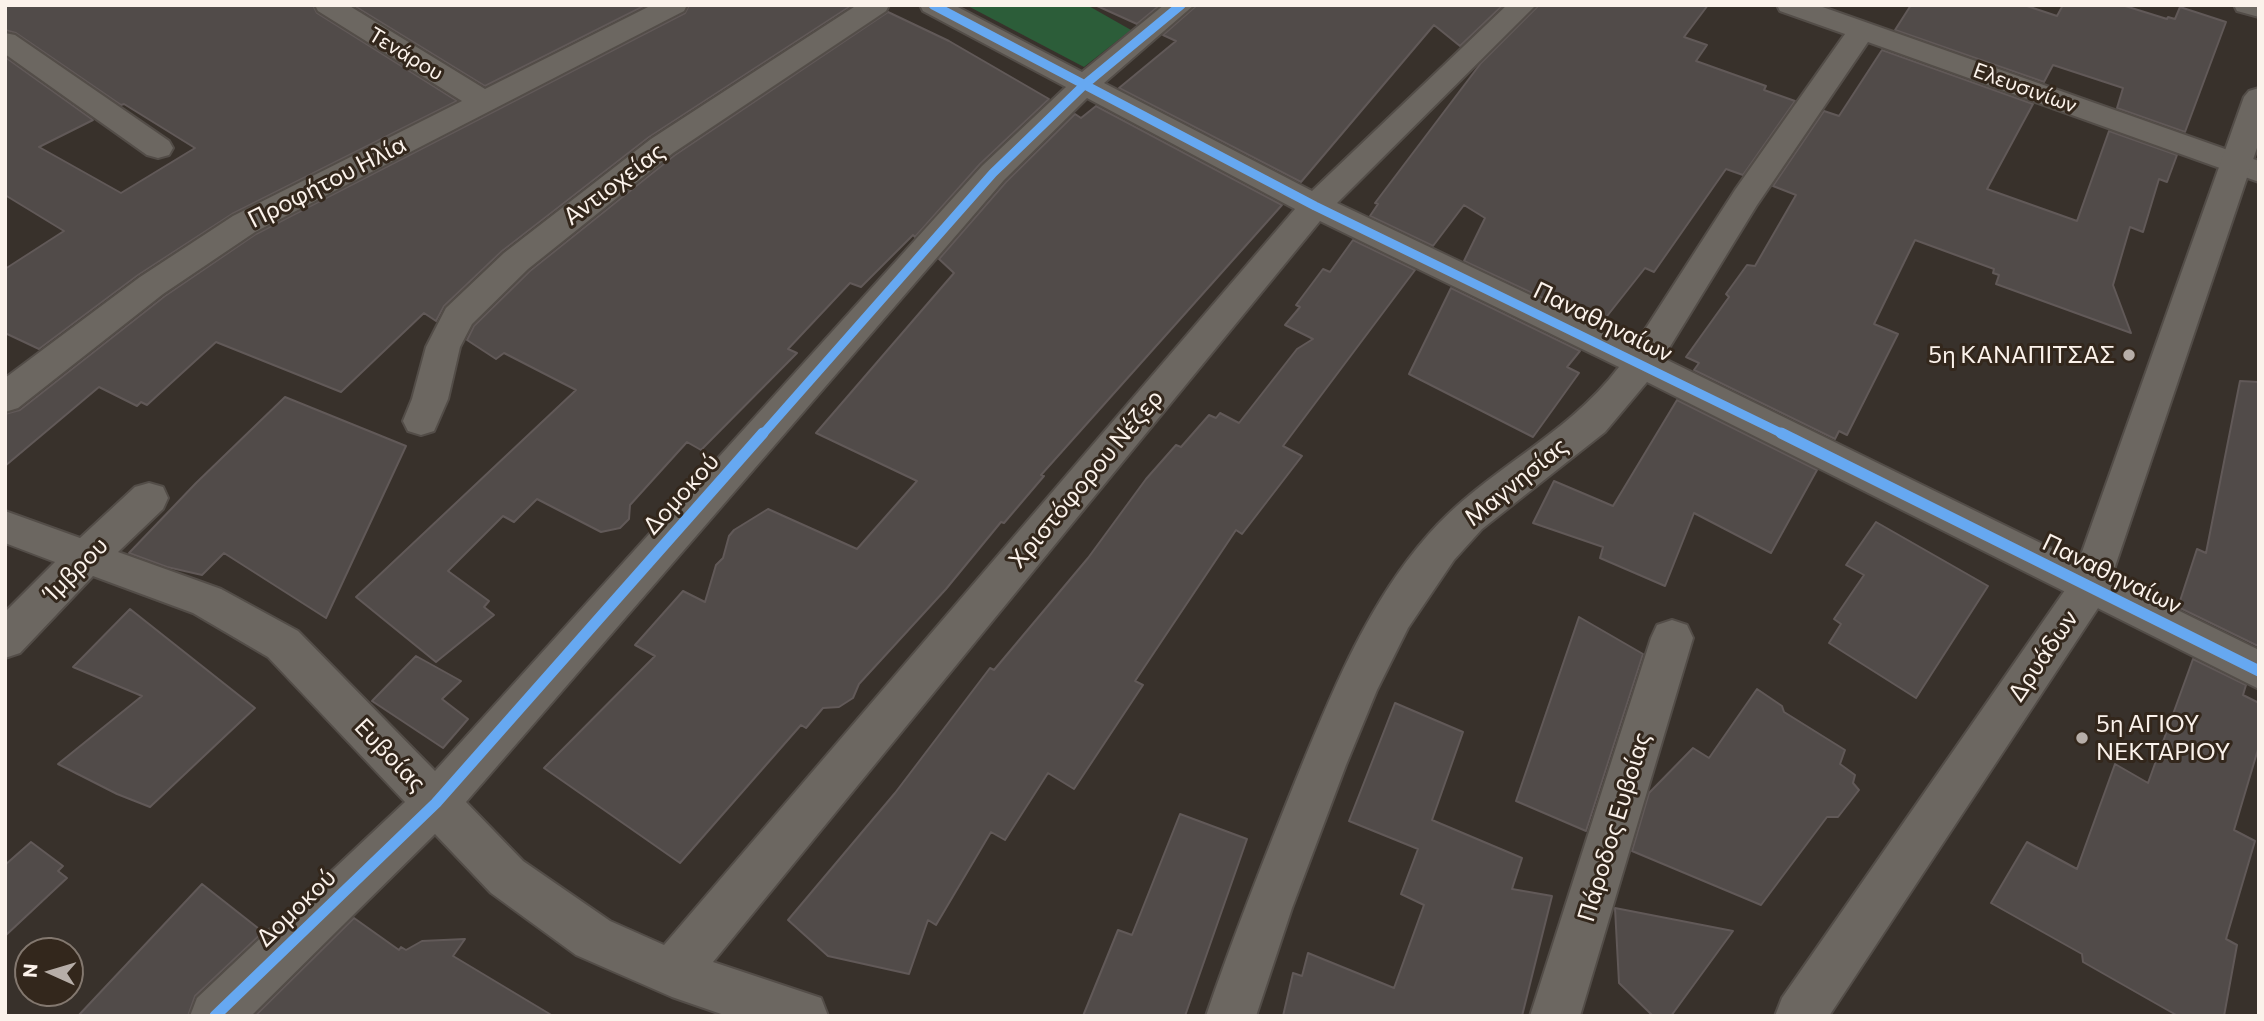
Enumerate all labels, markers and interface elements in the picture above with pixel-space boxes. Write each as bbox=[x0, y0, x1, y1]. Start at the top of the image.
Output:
street label: Τενάρου bbox=[364, 22, 448, 86]
street label: Ελευσινίων bbox=[1970, 58, 2080, 118]
street label: Προφήτου Ηλία bbox=[243, 130, 411, 234]
street label: Αντιοχείας bbox=[558, 137, 670, 231]
street label: Παναθηναίων bbox=[1529, 276, 1677, 368]
place label: 5η ΚΑΝΑΠΙΤΣΑΣ bbox=[1928, 341, 2115, 369]
marker: 5η ΚΑΝΑΠΙΤΣΑΣ bbox=[2121, 347, 2137, 363]
street label: Χριστόφορου Νέζερ bbox=[1003, 384, 1169, 574]
street label: Μαγνησίας bbox=[1459, 432, 1573, 532]
street label: Δομοκού bbox=[637, 447, 725, 541]
street label: Παναθηναίων bbox=[2038, 528, 2186, 620]
street label: Ίμβρου bbox=[38, 531, 114, 607]
street label: Δρυάδων bbox=[2002, 605, 2084, 707]
place label: 5η ΑΓΙΟΥ ΝΕΚΤΑΡΙΟΥ bbox=[2096, 710, 2230, 766]
street label: Ευβοίας bbox=[348, 713, 432, 797]
street label: Πάροδος Ευβοίας bbox=[1572, 729, 1656, 925]
marker: 5η ΑΓΙΟΥ ΝΕΚΤΑΡΙΟΥ bbox=[2074, 730, 2090, 746]
street label: Δομοκού bbox=[250, 863, 342, 953]
north arrow bbox=[14, 937, 84, 1007]
text: N bbox=[18, 963, 42, 979]

